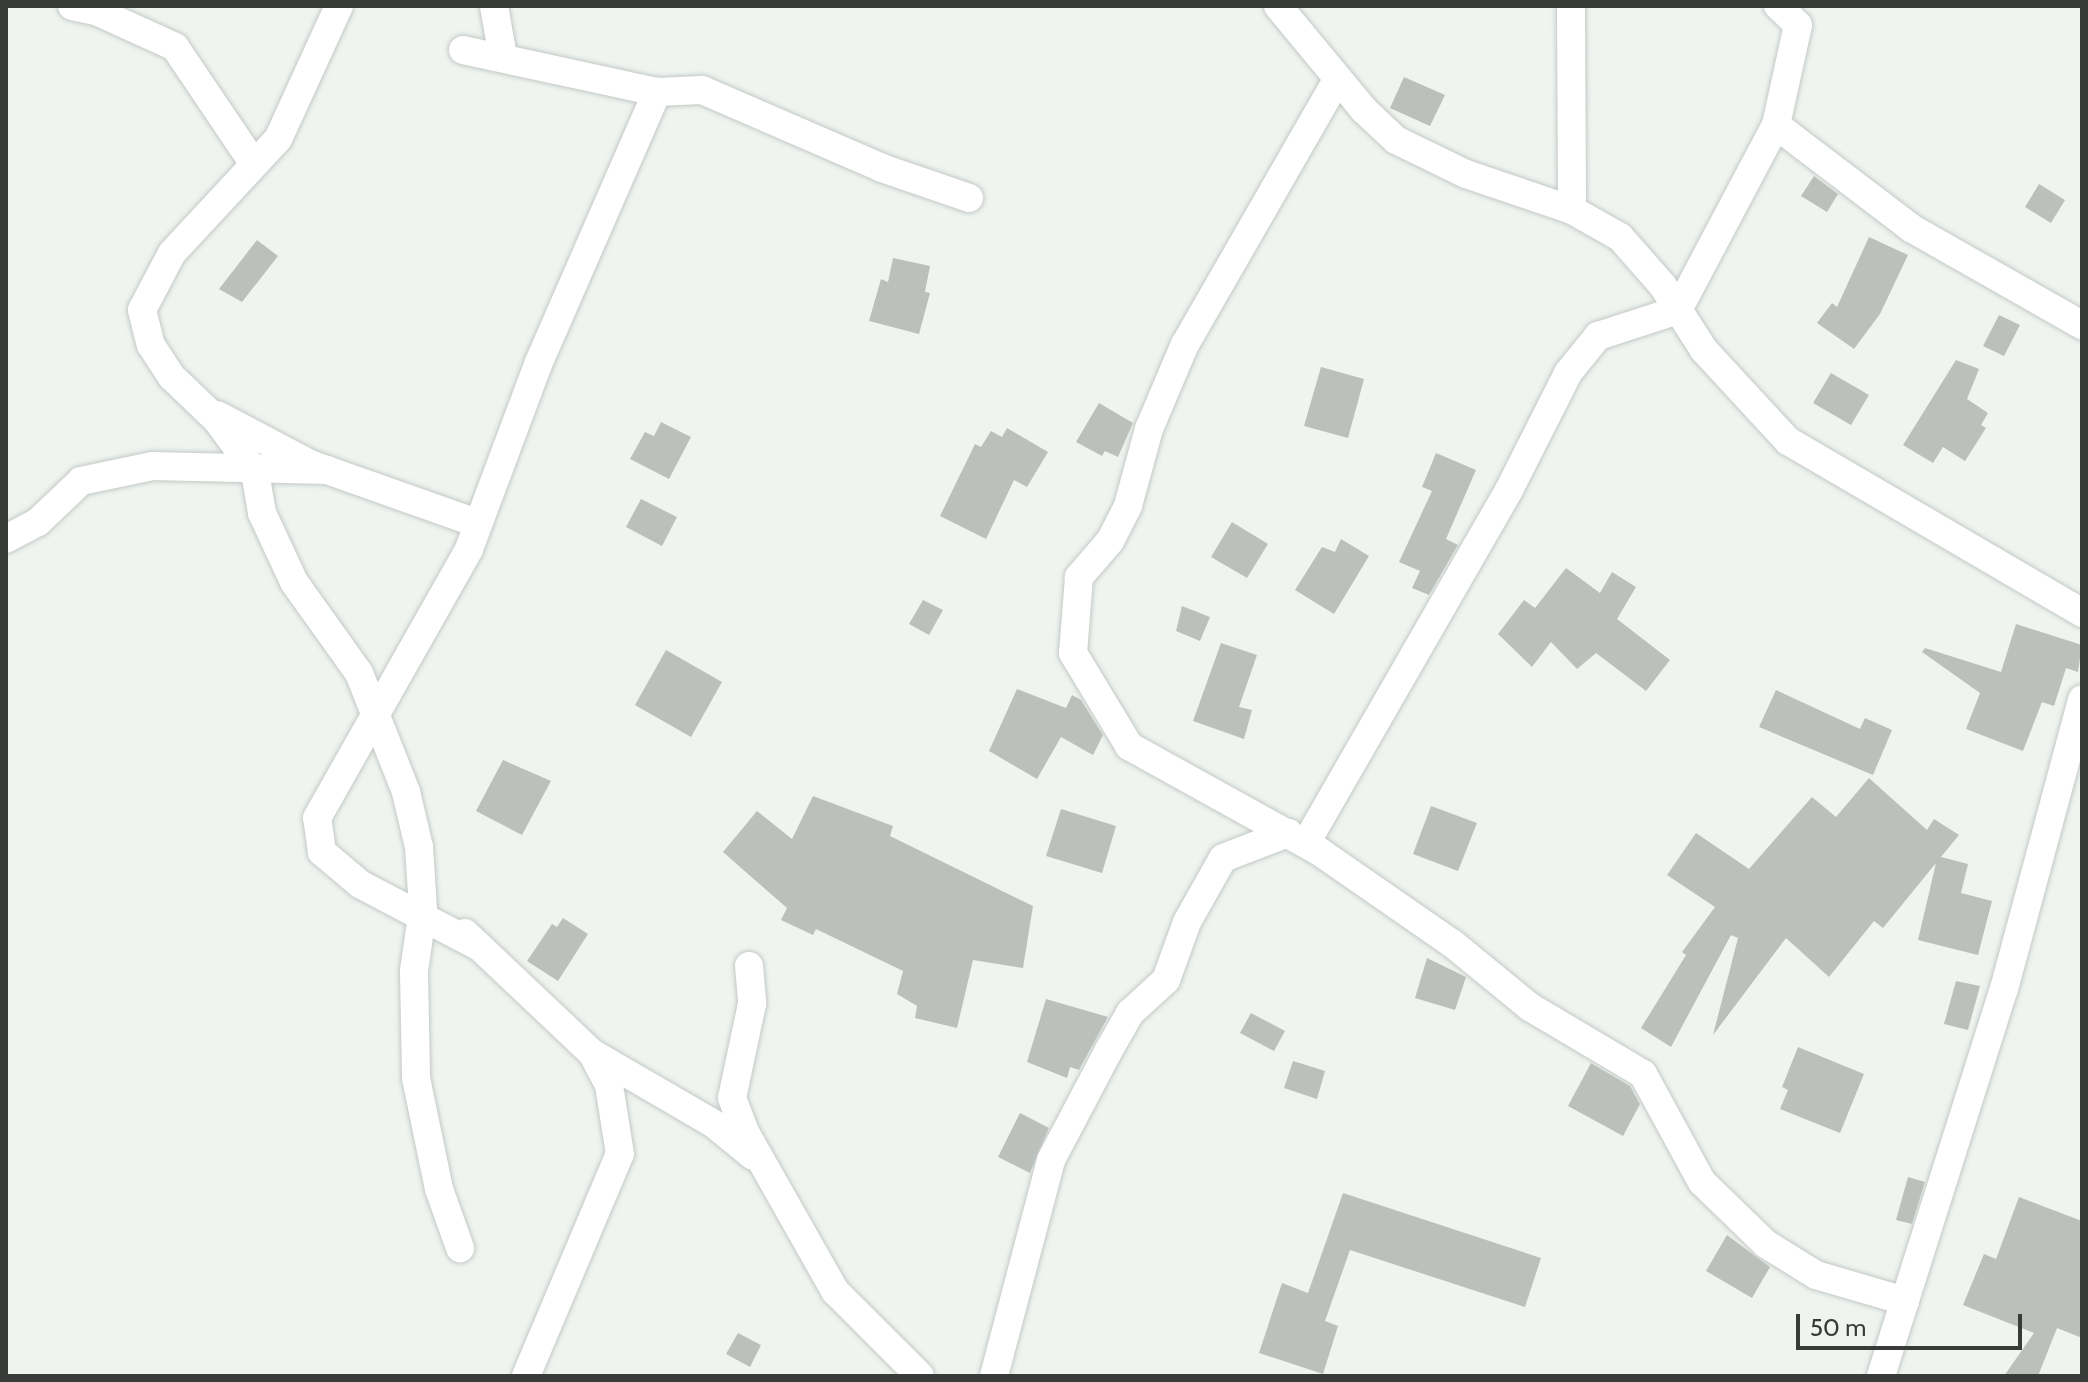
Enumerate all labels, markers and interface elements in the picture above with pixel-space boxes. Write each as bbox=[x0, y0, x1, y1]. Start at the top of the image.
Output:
scale bar bbox=[1800, 1298, 2026, 1348]
text: 50 m bbox=[1810, 1313, 1866, 1342]

